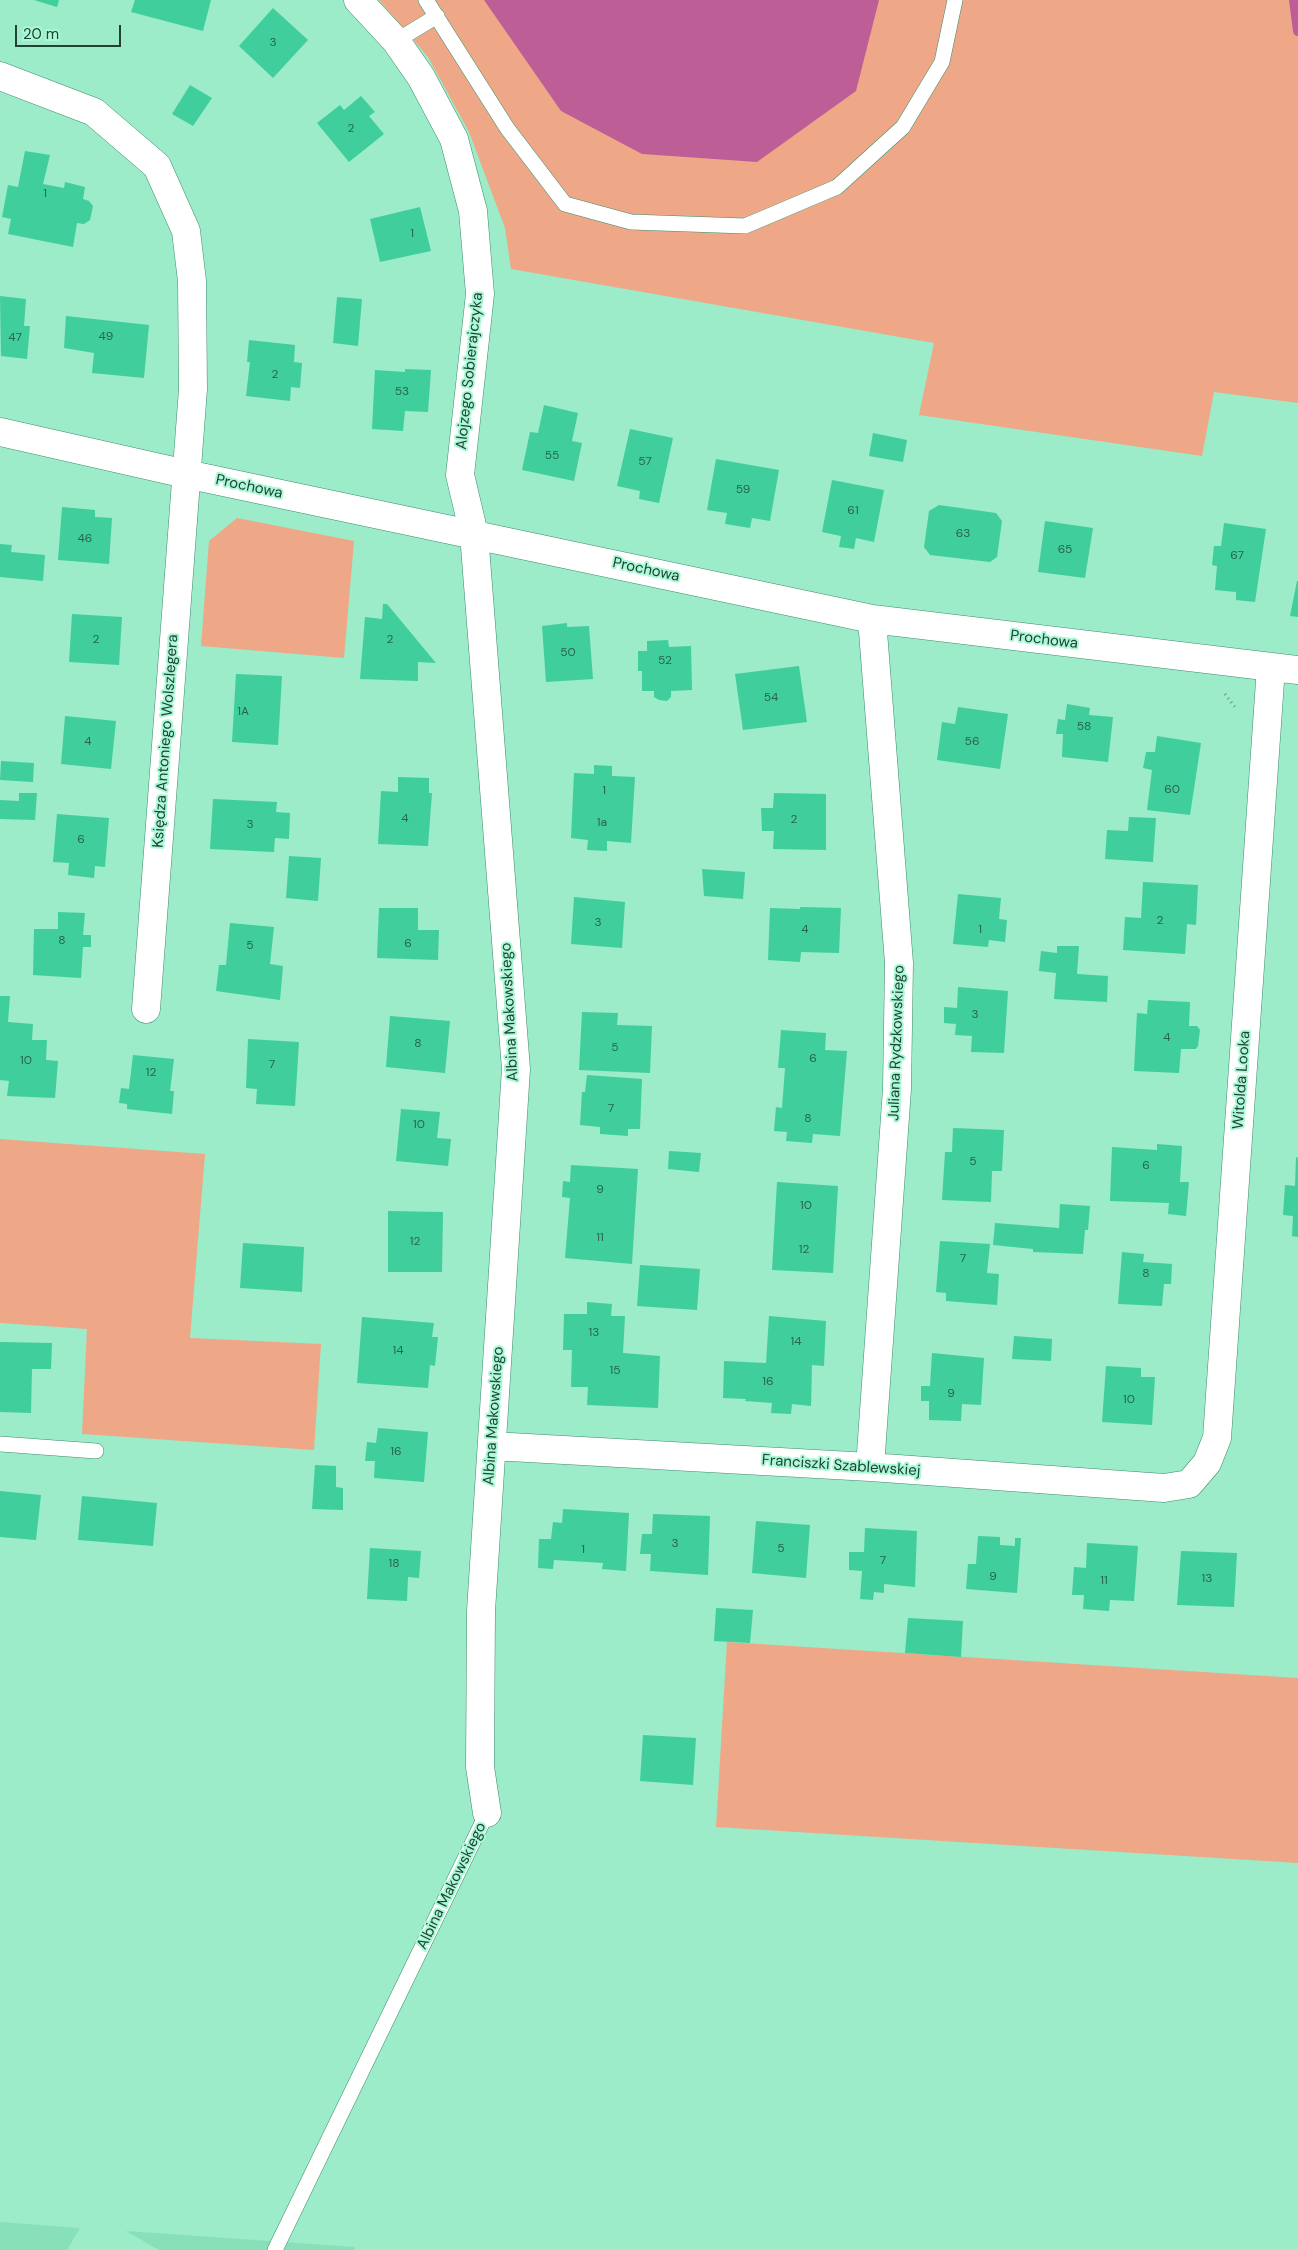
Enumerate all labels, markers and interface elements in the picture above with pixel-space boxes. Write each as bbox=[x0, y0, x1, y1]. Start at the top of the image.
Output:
scale bar bbox=[18, 15, 124, 47]
text: 20 m bbox=[23, 24, 59, 44]
house number: 3 bbox=[269, 36, 277, 50]
house number: 2 bbox=[348, 122, 354, 136]
house number: 1 bbox=[43, 187, 47, 201]
house number: 1 bbox=[410, 227, 414, 241]
street label: Alojzego Sobierajczyka bbox=[453, 291, 487, 451]
house number: 49 bbox=[99, 330, 113, 344]
house number: 47 bbox=[8, 331, 22, 345]
house number: 2 bbox=[272, 368, 278, 382]
house number: 53 bbox=[395, 385, 409, 399]
house number: 55 bbox=[545, 449, 559, 463]
house number: 57 bbox=[638, 455, 652, 469]
street label: Prochowa bbox=[214, 471, 284, 503]
house number: 59 bbox=[736, 483, 750, 497]
house number: 61 bbox=[847, 504, 859, 518]
house number: 63 bbox=[956, 527, 970, 541]
house number: 46 bbox=[78, 532, 92, 546]
house number: 65 bbox=[1058, 543, 1072, 557]
house number: 67 bbox=[1230, 549, 1244, 563]
street label: Prochowa bbox=[611, 554, 681, 586]
street label: Prochowa bbox=[1009, 627, 1079, 653]
house number: 2 bbox=[93, 633, 99, 647]
house number: 2 bbox=[387, 633, 393, 647]
street label: Księdza Antoniego Wolszlegera bbox=[150, 634, 182, 848]
house number: 50 bbox=[560, 646, 576, 660]
house number: 52 bbox=[658, 654, 672, 668]
house number: 54 bbox=[764, 691, 778, 705]
house number: 1A bbox=[237, 705, 249, 719]
house number: 58 bbox=[1077, 720, 1091, 734]
house number: 4 bbox=[84, 735, 92, 749]
house number: 56 bbox=[965, 735, 979, 749]
house number: 60 bbox=[1164, 783, 1180, 797]
house number: 1 bbox=[602, 784, 606, 798]
house number: 4 bbox=[401, 812, 409, 826]
house number: 2 bbox=[791, 813, 797, 827]
house number: 1a bbox=[597, 816, 607, 830]
house number: 3 bbox=[246, 818, 254, 832]
house number: 6 bbox=[77, 833, 85, 847]
house number: 2 bbox=[1157, 914, 1163, 928]
house number: 3 bbox=[594, 916, 602, 930]
house number: 4 bbox=[801, 923, 809, 937]
house number: 1 bbox=[978, 923, 982, 937]
house number: 8 bbox=[58, 934, 66, 948]
house number: 6 bbox=[404, 937, 412, 951]
house number: 5 bbox=[246, 939, 254, 953]
street label: Albina Makowskiego bbox=[497, 942, 523, 1082]
street label: Juliana Rydzkowskiego bbox=[885, 965, 909, 1121]
house number: 3 bbox=[971, 1008, 979, 1022]
street label: Witolda Looka bbox=[1230, 1030, 1254, 1130]
house number: 4 bbox=[1163, 1031, 1171, 1045]
house number: 8 bbox=[414, 1037, 422, 1051]
house number: 5 bbox=[611, 1041, 619, 1055]
house number: 6 bbox=[809, 1052, 817, 1066]
house number: 10 bbox=[20, 1054, 32, 1068]
house number: 7 bbox=[269, 1058, 275, 1072]
house number: 12 bbox=[146, 1066, 156, 1080]
house number: 7 bbox=[608, 1102, 614, 1116]
house number: 8 bbox=[804, 1112, 812, 1126]
house number: 10 bbox=[413, 1118, 425, 1132]
house number: 5 bbox=[969, 1155, 977, 1169]
house number: 6 bbox=[1142, 1159, 1150, 1173]
house number: 9 bbox=[596, 1183, 604, 1197]
house number: 10 bbox=[800, 1199, 812, 1213]
house number: 11 bbox=[596, 1231, 604, 1245]
house number: 12 bbox=[410, 1235, 420, 1249]
house number: 12 bbox=[799, 1243, 809, 1257]
house number: 7 bbox=[960, 1252, 966, 1266]
house number: 8 bbox=[1142, 1267, 1150, 1281]
house number: 13 bbox=[589, 1326, 599, 1340]
house number: 14 bbox=[790, 1335, 802, 1349]
house number: 14 bbox=[392, 1344, 404, 1358]
street label: Albina Makowskiego bbox=[480, 1346, 508, 1486]
house number: 15 bbox=[609, 1364, 621, 1378]
house number: 16 bbox=[762, 1375, 774, 1389]
house number: 9 bbox=[947, 1387, 955, 1401]
house number: 10 bbox=[1123, 1393, 1135, 1407]
house number: 16 bbox=[390, 1445, 402, 1459]
street label: Franciszki Szablewskiej bbox=[761, 1451, 921, 1481]
house number: 3 bbox=[671, 1537, 679, 1551]
house number: 5 bbox=[777, 1542, 785, 1556]
house number: 1 bbox=[581, 1543, 585, 1557]
house number: 7 bbox=[880, 1554, 886, 1568]
house number: 18 bbox=[388, 1557, 400, 1571]
house number: 9 bbox=[989, 1570, 997, 1584]
house number: 13 bbox=[1202, 1572, 1212, 1586]
house number: 11 bbox=[1100, 1574, 1108, 1588]
street label: Albina Makowskiego bbox=[413, 1820, 491, 1952]

